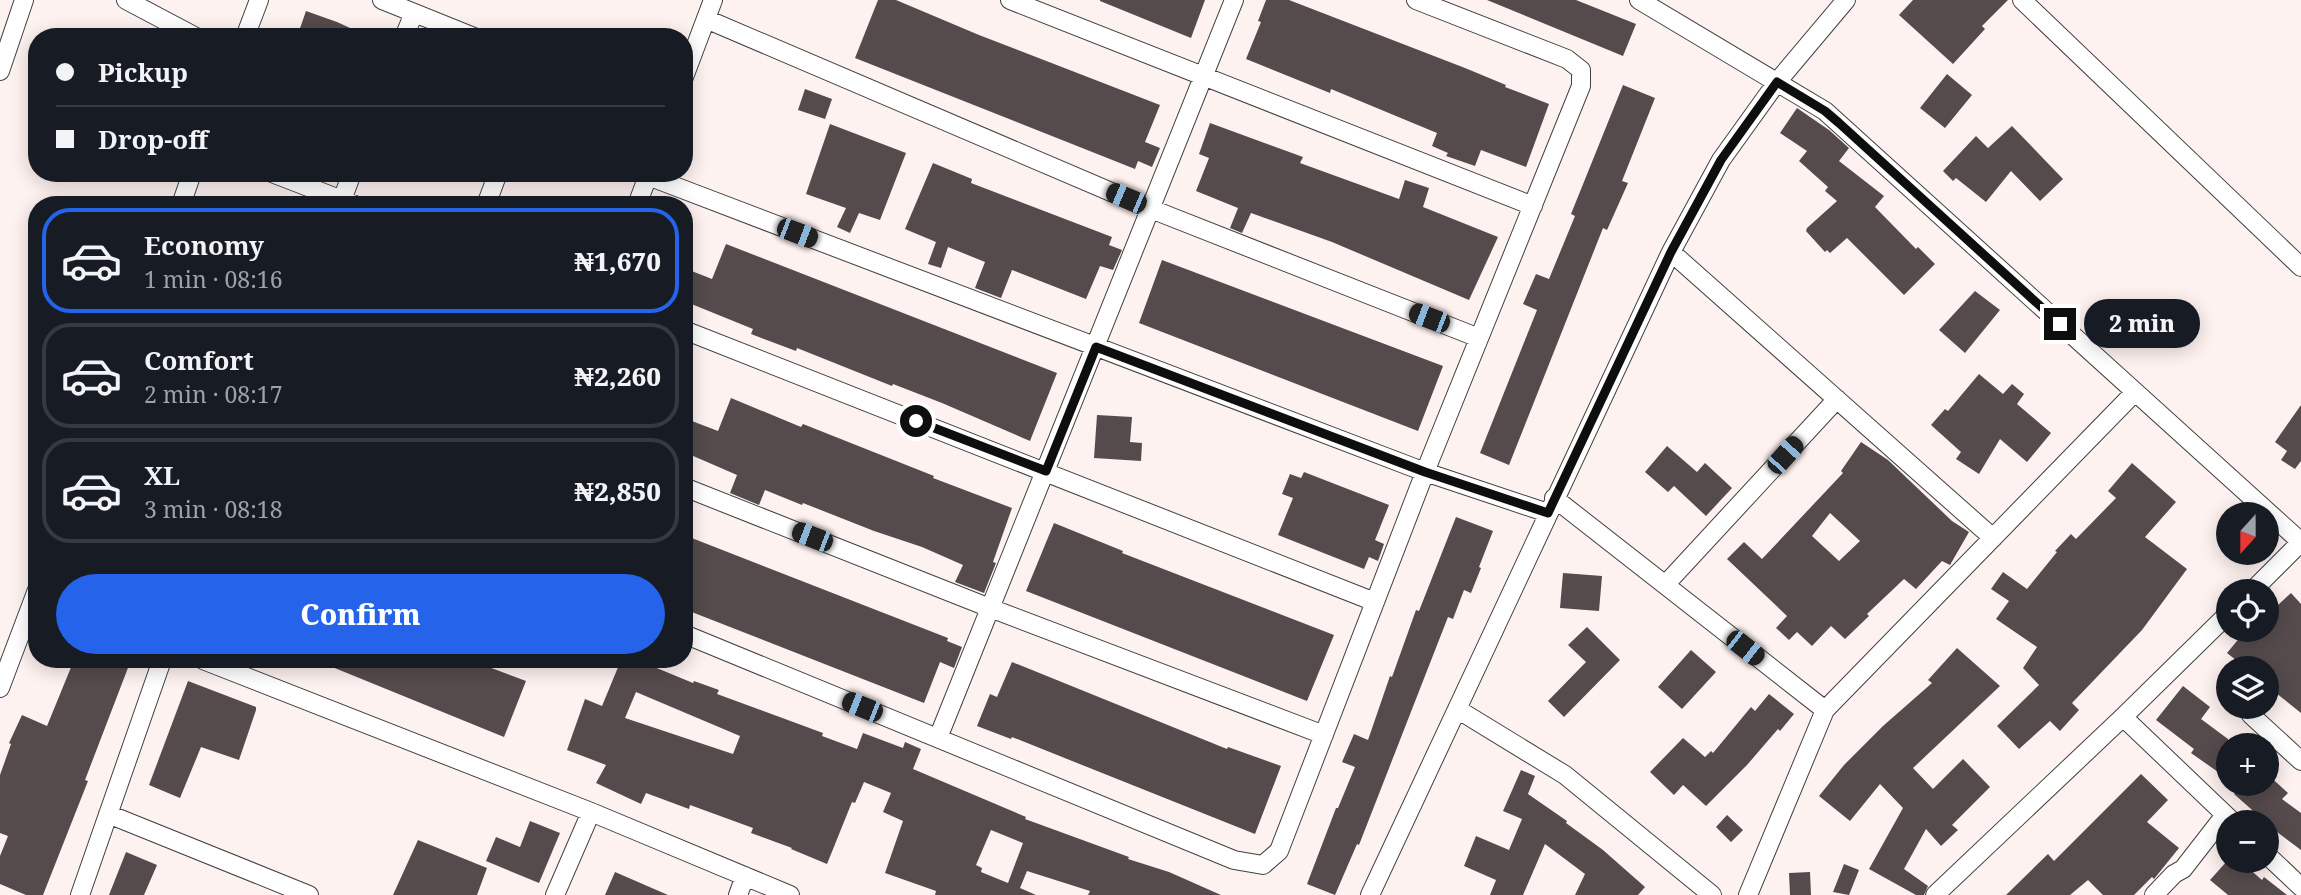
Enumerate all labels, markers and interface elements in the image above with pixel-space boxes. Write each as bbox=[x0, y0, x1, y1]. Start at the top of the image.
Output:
text: Pickup bbox=[98, 54, 188, 90]
text: Drop-off bbox=[98, 121, 208, 157]
car bbox=[1103, 180, 1150, 216]
car bbox=[774, 216, 821, 250]
text: Economy bbox=[144, 227, 264, 263]
icon: car bbox=[60, 229, 123, 292]
text: ₦1,670 bbox=[574, 243, 661, 279]
text: 1 min · 08:16 bbox=[144, 263, 282, 295]
callout: 2 min bbox=[2084, 300, 2200, 348]
car bbox=[1406, 301, 1453, 335]
text: 2 min bbox=[2109, 307, 2175, 339]
route end bbox=[2044, 308, 2076, 340]
text: Comfort bbox=[144, 342, 254, 378]
icon: car bbox=[60, 344, 123, 407]
text: ₦2,260 bbox=[574, 358, 661, 394]
text: 2 min · 08:17 bbox=[144, 378, 282, 410]
route start bbox=[900, 405, 932, 437]
car bbox=[1764, 432, 1807, 478]
text: XL bbox=[144, 457, 180, 493]
icon: car bbox=[60, 459, 123, 522]
text: ₦2,850 bbox=[574, 473, 661, 509]
text: 3 min · 08:18 bbox=[144, 493, 282, 525]
north arrow bbox=[2216, 502, 2278, 565]
map controls bbox=[2216, 502, 2279, 873]
car bbox=[789, 520, 836, 554]
button: Confirm bbox=[56, 574, 665, 654]
button: locate bbox=[2216, 579, 2279, 642]
car bbox=[1722, 627, 1769, 669]
button: layers bbox=[2216, 656, 2279, 719]
car bbox=[839, 689, 886, 725]
button: + bbox=[2216, 733, 2279, 796]
button: − bbox=[2216, 810, 2279, 873]

